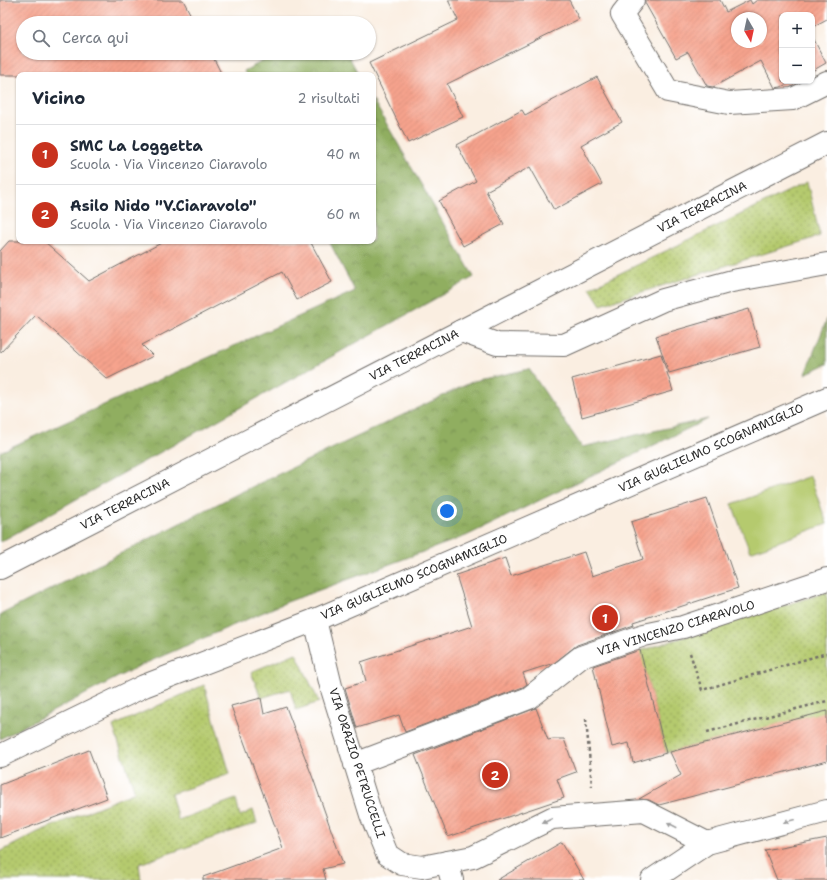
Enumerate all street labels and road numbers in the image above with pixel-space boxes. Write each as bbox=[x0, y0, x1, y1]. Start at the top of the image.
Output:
street label: VIA TERRACINA bbox=[655, 177, 750, 236]
street label: VIA TERRACINA bbox=[367, 325, 462, 384]
street label: VIA GUGLIELMO SCOGNAMIGLIO bbox=[616, 400, 806, 496]
street label: VIA TERRACINA bbox=[78, 474, 173, 533]
street label: VIA GUGLIELMO SCOGNAMIGLIO bbox=[318, 530, 510, 624]
street label: VIA VINCENZO CIARAVOLO bbox=[595, 596, 757, 660]
street label: VIA ORAZIO PETRUCCELLI bbox=[325, 686, 389, 841]

